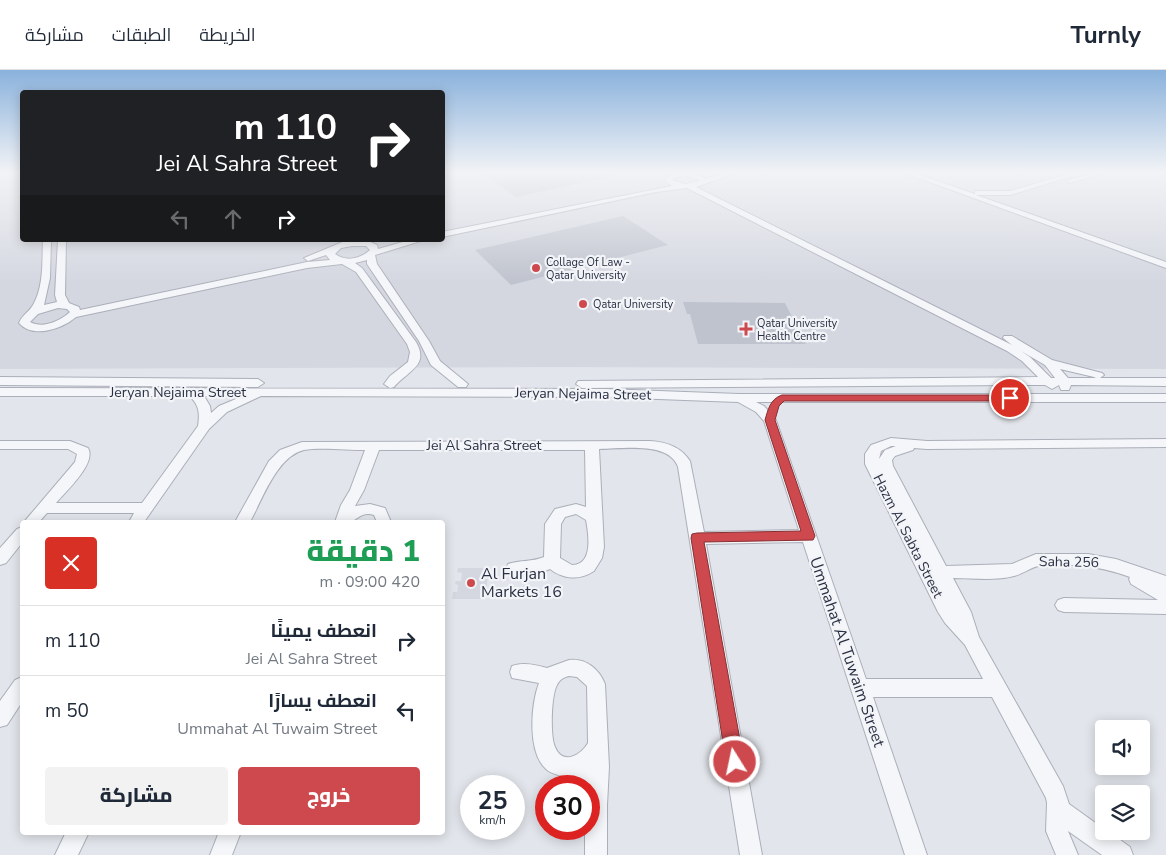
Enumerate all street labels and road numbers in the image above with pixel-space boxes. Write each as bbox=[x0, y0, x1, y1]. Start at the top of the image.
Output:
street label: Jeryan Nejaima Street bbox=[109, 383, 246, 402]
street label: Jeryan Nejaima Street bbox=[514, 383, 651, 405]
street label: Jei Al Sahra Street bbox=[426, 436, 542, 455]
street label: Hazm Al Sabta Street bbox=[869, 471, 947, 601]
street label: Saha 256 bbox=[1039, 552, 1099, 572]
street label: Ummahat Al Tuwaim Street bbox=[804, 554, 890, 750]

